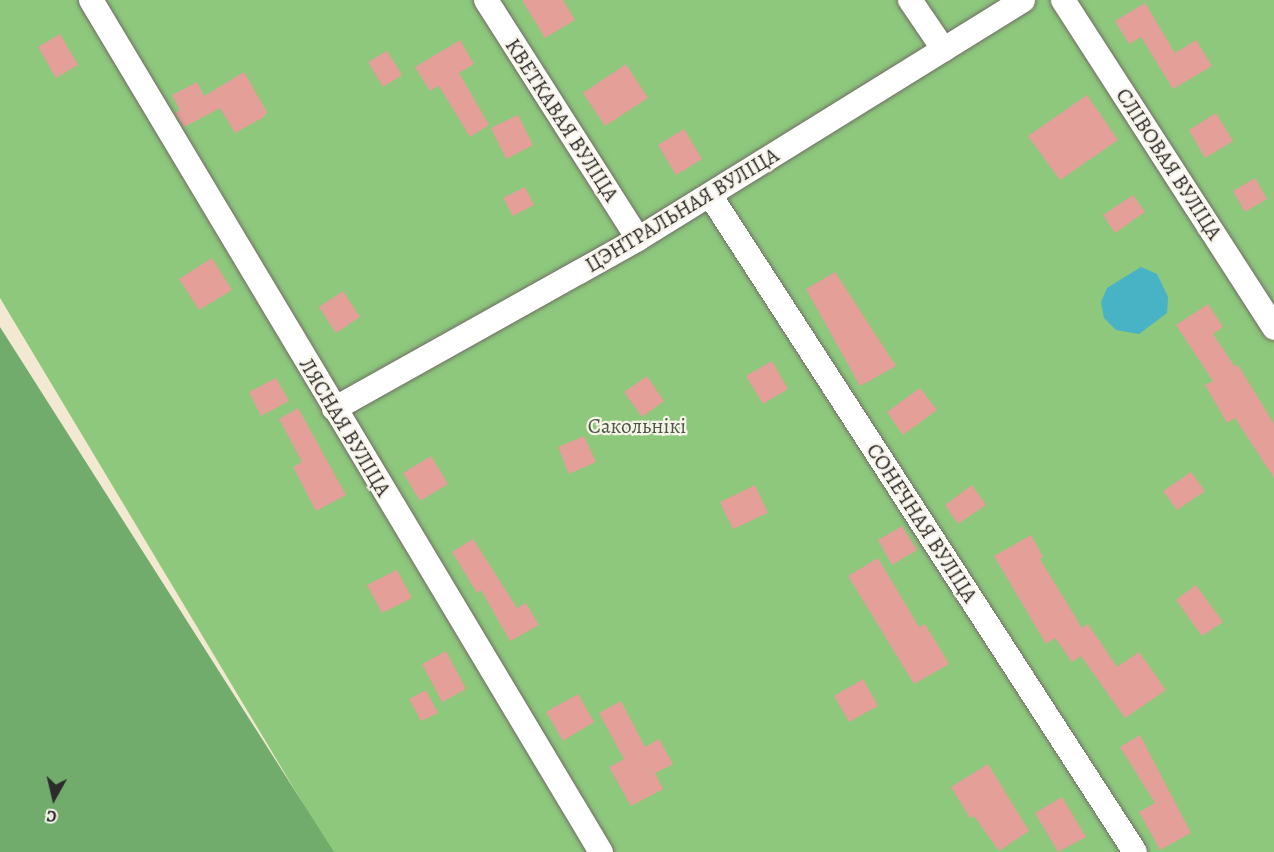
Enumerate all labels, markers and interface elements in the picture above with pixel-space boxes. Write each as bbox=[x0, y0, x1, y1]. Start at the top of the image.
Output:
street label: КВЕТКАВАЯ ВУЛІЦА bbox=[500, 34, 624, 206]
street label: СЛІВОВАЯ ВУЛІЦА bbox=[1111, 84, 1227, 244]
street label: ЦЭНТРАЛЬНАЯ ВУЛІЦА bbox=[581, 142, 783, 278]
street label: ЛЯСНАЯ ВУЛІЦА bbox=[294, 353, 396, 501]
park label: Сакольнікі bbox=[588, 413, 686, 439]
street label: СОНЕЧНАЯ ВУЛІЦА bbox=[861, 439, 983, 607]
north arrow bbox=[24, 768, 84, 828]
text: С bbox=[45, 804, 58, 827]

